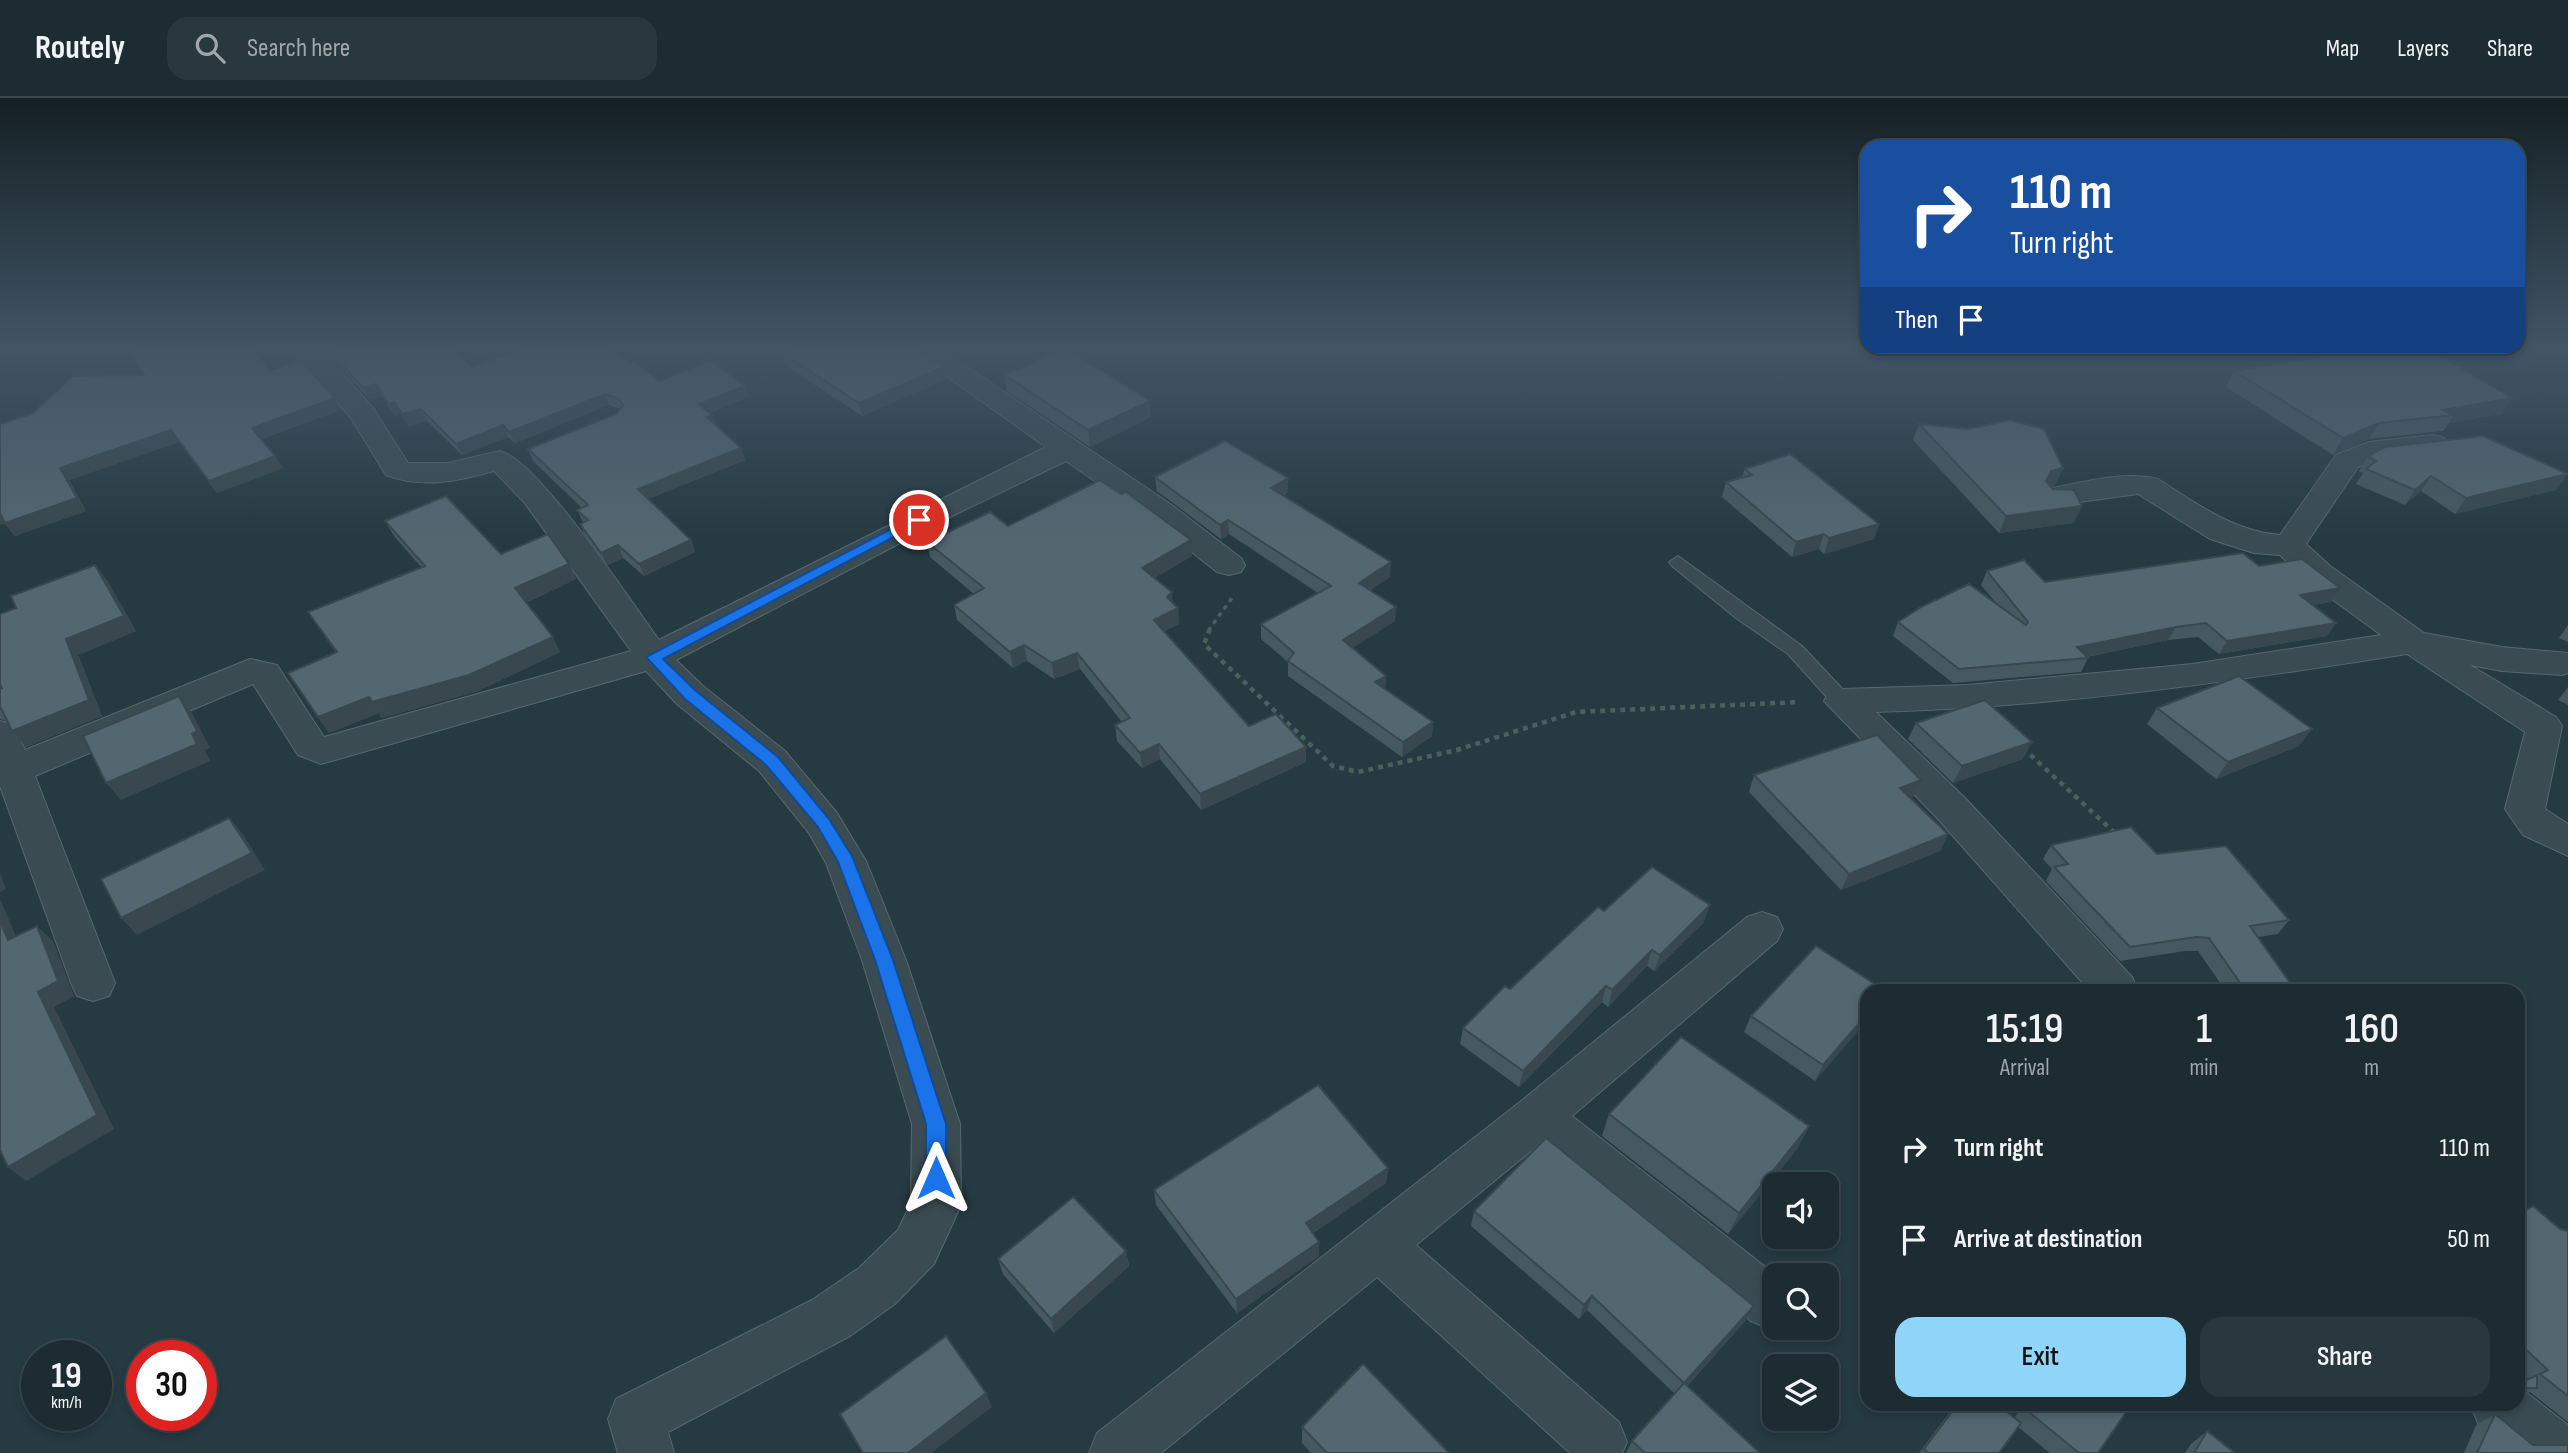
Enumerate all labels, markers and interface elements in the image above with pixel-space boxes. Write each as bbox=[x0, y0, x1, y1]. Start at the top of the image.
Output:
search box bbox=[167, 17, 657, 80]
text: Routely bbox=[35, 28, 125, 68]
icon: search bbox=[191, 29, 229, 67]
text: Search here bbox=[247, 33, 350, 64]
text: Map bbox=[2326, 34, 2359, 63]
text: Layers bbox=[2397, 34, 2449, 63]
text: Share bbox=[2487, 34, 2533, 63]
text: 110 m bbox=[2010, 164, 2112, 223]
icon: right bbox=[1895, 168, 1986, 259]
text: Turn right bbox=[2010, 224, 2114, 263]
icon: arrive bbox=[1952, 301, 1990, 339]
text: Then bbox=[1895, 305, 1938, 336]
pin bbox=[889, 490, 949, 550]
icon: arrive bbox=[900, 501, 938, 539]
text: 15:19 bbox=[1986, 1004, 2063, 1055]
text: 1 bbox=[2196, 1004, 2212, 1055]
text: 160 bbox=[2345, 1004, 2399, 1055]
text: Arrival bbox=[2000, 1054, 2050, 1082]
text: min bbox=[2190, 1054, 2218, 1082]
text: m bbox=[2364, 1054, 2379, 1082]
icon: right bbox=[1895, 1130, 1933, 1168]
text: Turn right bbox=[1954, 1133, 2043, 1164]
text: 110 m bbox=[2439, 1133, 2490, 1164]
position arrow bbox=[899, 1141, 973, 1215]
map controls bbox=[1762, 1172, 1839, 1431]
button: sound bbox=[1762, 1172, 1839, 1249]
icon: arrive bbox=[1895, 1221, 1933, 1259]
text: Arrive at destination bbox=[1954, 1224, 2142, 1255]
text: 50 m bbox=[2447, 1224, 2490, 1255]
button: search bbox=[1762, 1263, 1839, 1340]
button: Exit bbox=[1895, 1317, 2186, 1397]
button: Share bbox=[2200, 1317, 2490, 1397]
speed limit sign: 30 bbox=[126, 1340, 217, 1431]
button: layers bbox=[1762, 1354, 1839, 1431]
text: 19 bbox=[51, 1355, 82, 1398]
text: km/h bbox=[51, 1392, 82, 1413]

